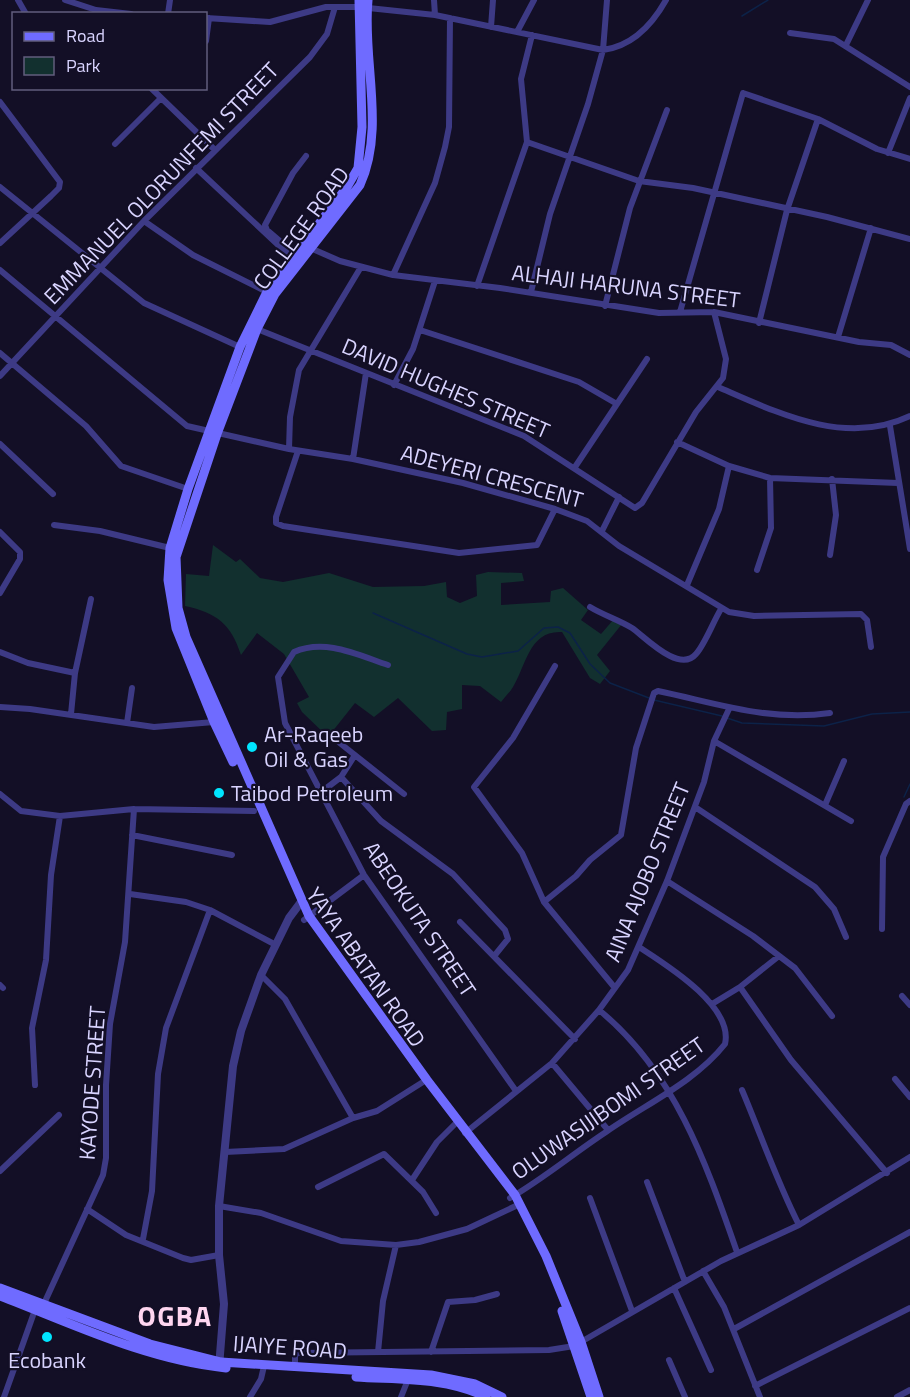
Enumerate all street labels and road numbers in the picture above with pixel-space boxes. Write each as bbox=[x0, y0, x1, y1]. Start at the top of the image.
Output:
street label: EMMANUEL OLORUNFEMI STREET bbox=[36, 54, 287, 312]
street label: COLLEGE ROAD bbox=[245, 159, 357, 297]
street label: ALHAJI HARUNA STREET bbox=[510, 255, 742, 317]
street label: DAVID HUGHES STREET bbox=[337, 329, 556, 447]
street label: ADEYERI CRESCENT bbox=[397, 435, 587, 517]
street label: AINA AJOBO STREET bbox=[595, 777, 699, 967]
street label: ABEOKUTA STREET bbox=[355, 834, 485, 1004]
street label: YAYA ABATAN ROAD bbox=[298, 880, 434, 1054]
street label: KAYODE STREET bbox=[70, 1004, 114, 1161]
street label: OLUWASIJIBOMI STREET bbox=[504, 1028, 712, 1188]
street label: IJAIYE ROAD bbox=[232, 1326, 348, 1368]

